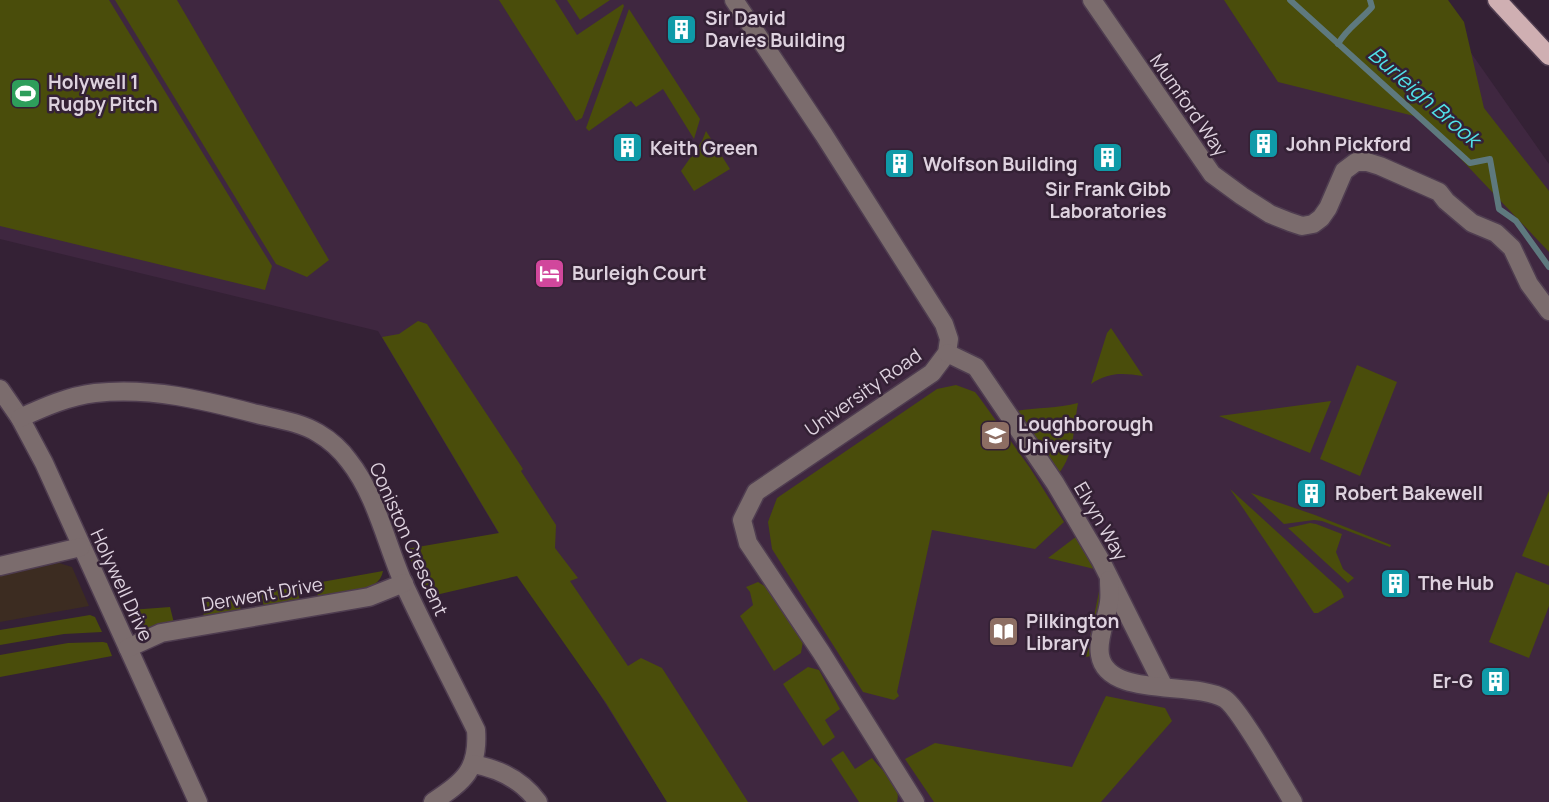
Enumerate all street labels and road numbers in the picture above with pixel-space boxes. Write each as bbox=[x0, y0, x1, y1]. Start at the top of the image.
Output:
street label: Mumford Way bbox=[1144, 49, 1234, 161]
street label: University Road bbox=[800, 342, 926, 442]
street label: Coniston Crescent bbox=[363, 458, 455, 620]
street label: Elvyn Way bbox=[1068, 477, 1134, 565]
street label: Holywell Drive bbox=[85, 525, 159, 645]
street label: Derwent Drive bbox=[199, 571, 325, 617]

